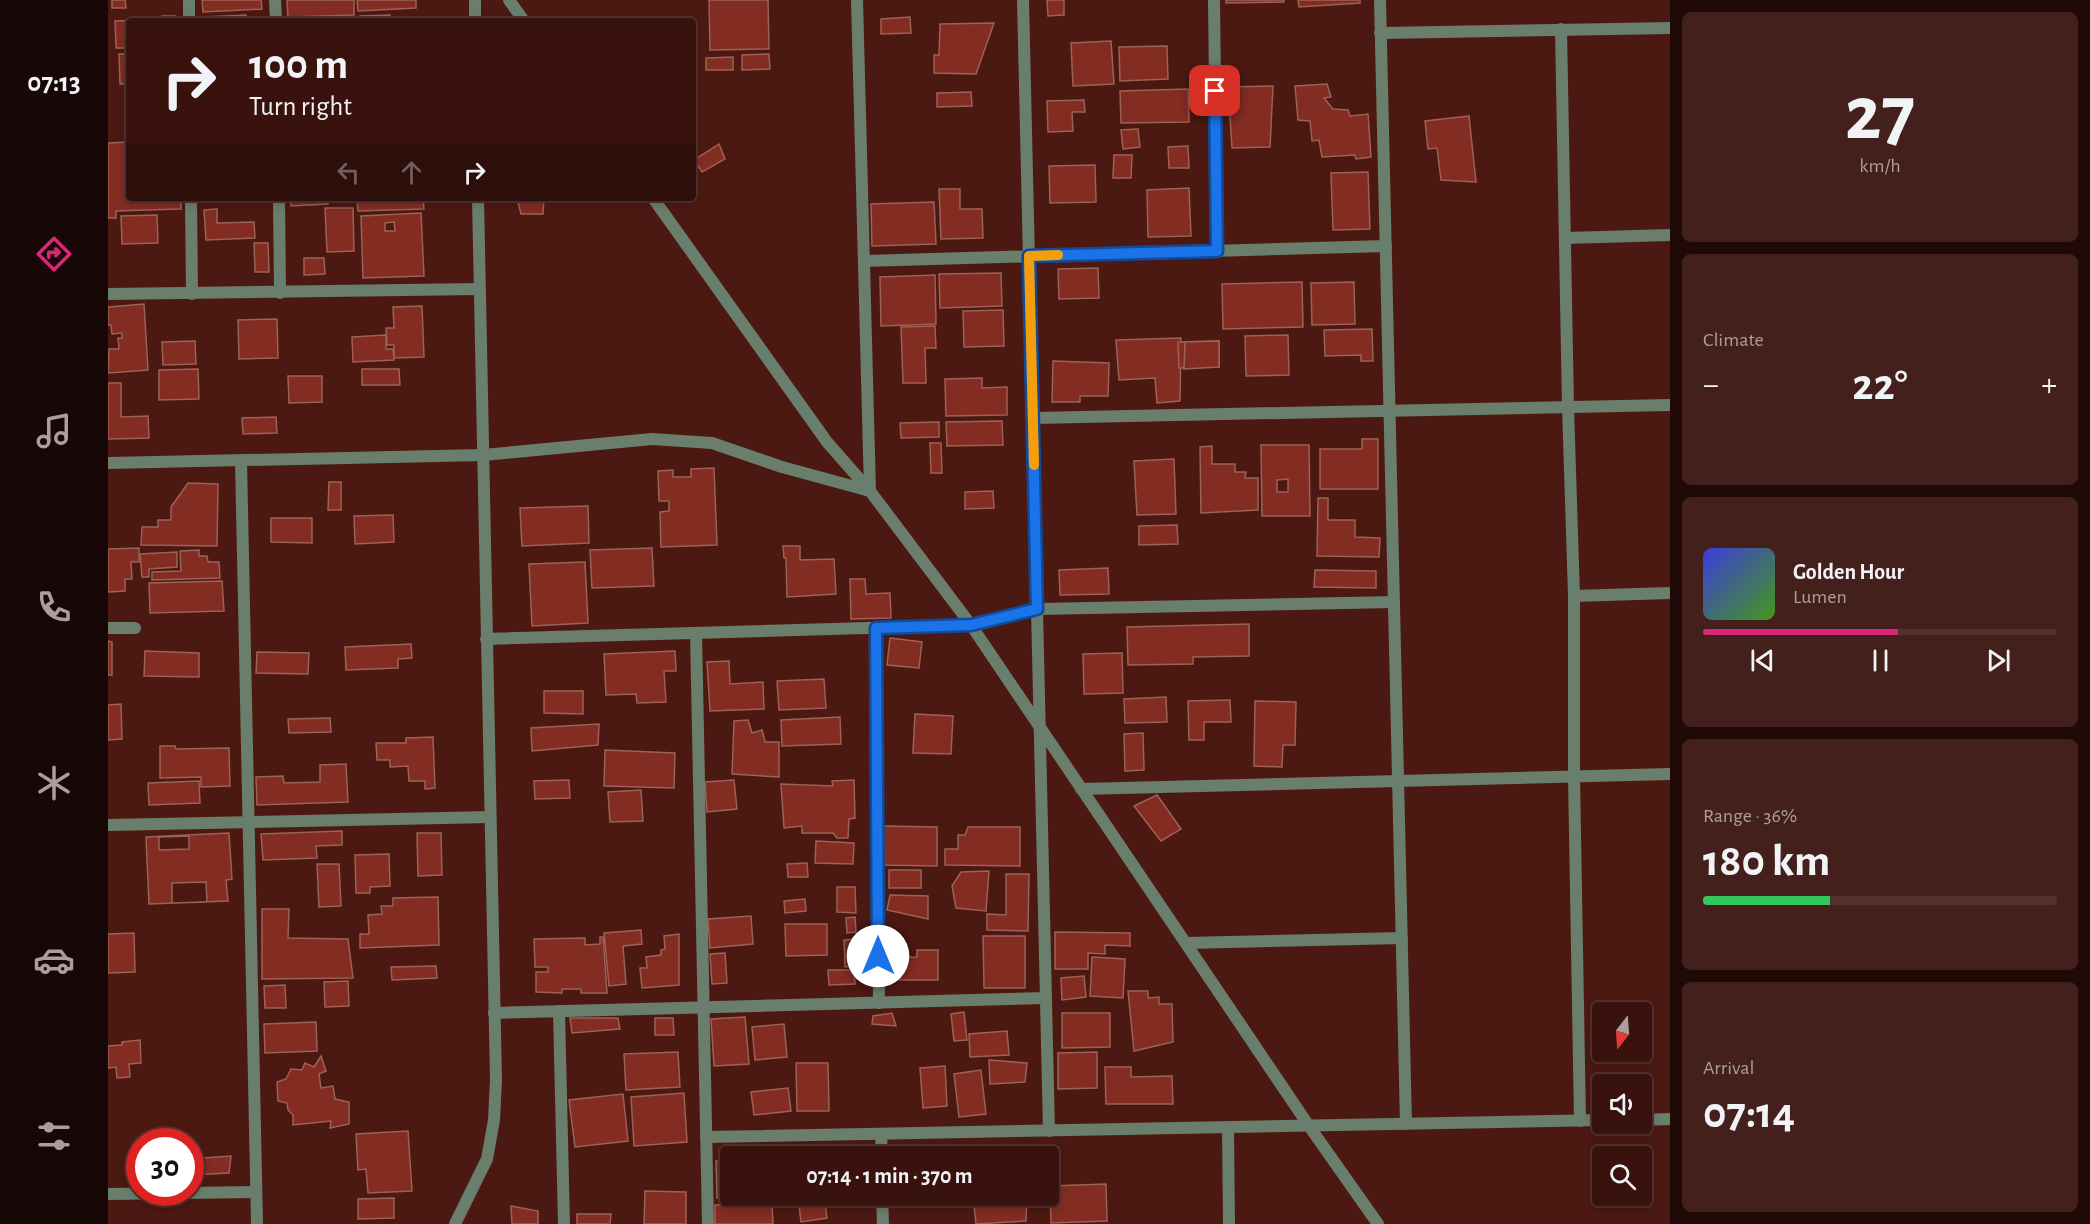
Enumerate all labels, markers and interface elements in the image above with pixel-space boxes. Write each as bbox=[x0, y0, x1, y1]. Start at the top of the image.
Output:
icon: right bbox=[150, 42, 228, 120]
text: 100 m bbox=[249, 44, 348, 86]
pin bbox=[1189, 65, 1240, 116]
text: 07:13 bbox=[27, 69, 81, 96]
icon: arrive bbox=[1198, 74, 1231, 107]
text: 27 bbox=[1845, 76, 1915, 154]
text: Turn right bbox=[249, 93, 352, 120]
icon: left bbox=[332, 156, 365, 189]
icon: ahead bbox=[395, 156, 428, 189]
icon: right bbox=[458, 156, 491, 189]
text: km/h bbox=[1859, 156, 1901, 176]
icon: directions bbox=[33, 233, 75, 275]
text: Climate bbox=[1703, 330, 1764, 350]
text: 22° bbox=[1852, 363, 1908, 408]
text: − bbox=[1703, 369, 1719, 402]
text: + bbox=[2041, 369, 2057, 402]
icon: music bbox=[33, 410, 75, 452]
text: Golden Hour bbox=[1793, 561, 1904, 583]
icon: phone bbox=[33, 586, 75, 628]
text: Lumen bbox=[1793, 587, 1847, 607]
icon: previous bbox=[1746, 644, 1779, 677]
icon: pause bbox=[1864, 644, 1897, 677]
icon: next bbox=[1982, 644, 2015, 677]
icon: climate bbox=[33, 762, 75, 804]
text: Range · 36% bbox=[1703, 806, 1797, 826]
text: 180 km bbox=[1703, 839, 1830, 884]
position arrow bbox=[846, 924, 910, 988]
icon: car bbox=[33, 939, 75, 981]
north arrow bbox=[1592, 1002, 1652, 1062]
map controls bbox=[1592, 1002, 1652, 1206]
text: Arrival bbox=[1703, 1058, 1754, 1078]
button: sound bbox=[1592, 1074, 1652, 1134]
text: 07:14 bbox=[1703, 1091, 1795, 1136]
icon: filters bbox=[33, 1115, 75, 1157]
speed limit sign: 30 bbox=[126, 1128, 204, 1206]
button: search bbox=[1592, 1146, 1652, 1206]
text: 07:14 · 1 min · 370 m bbox=[806, 1165, 973, 1187]

